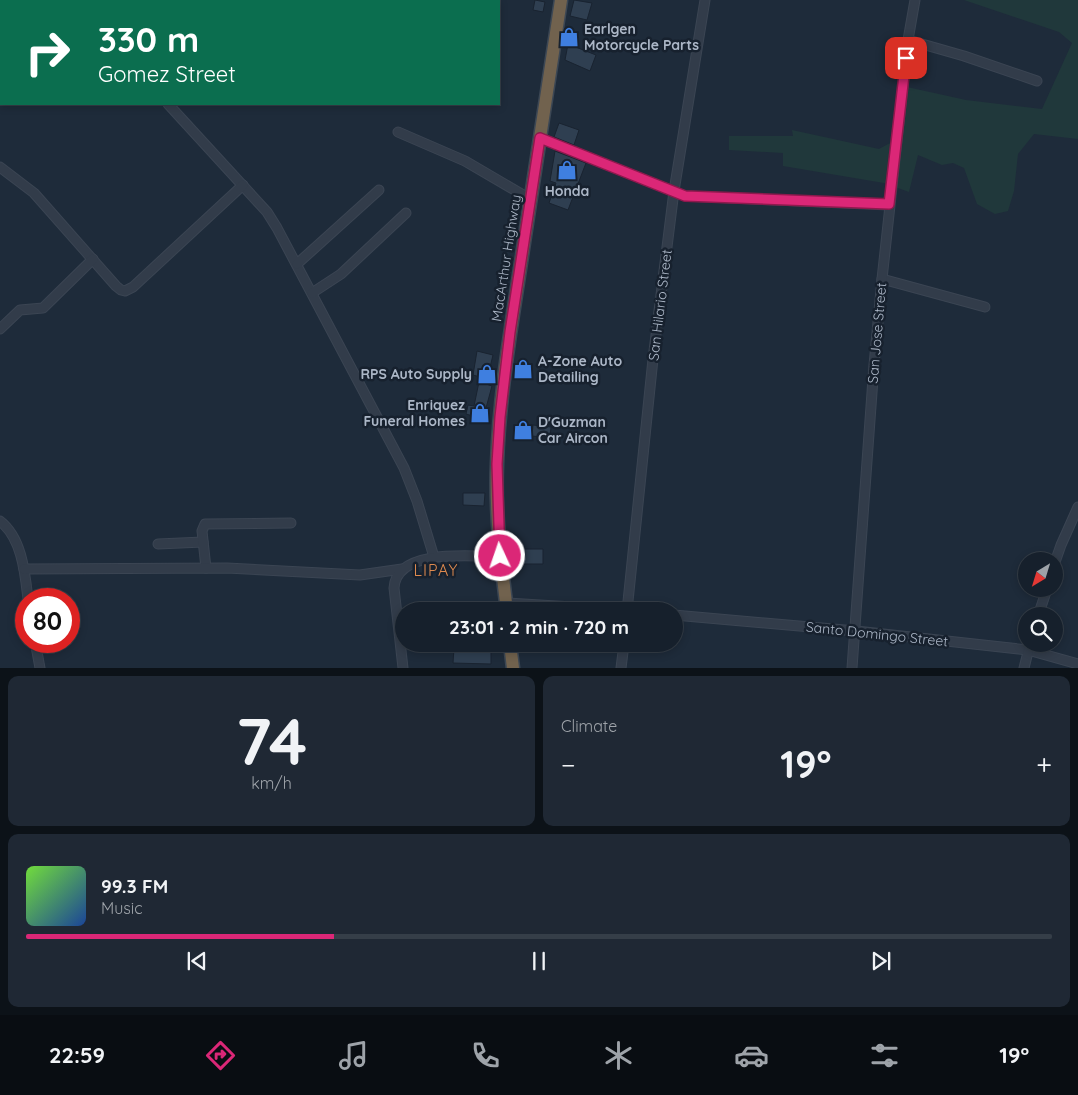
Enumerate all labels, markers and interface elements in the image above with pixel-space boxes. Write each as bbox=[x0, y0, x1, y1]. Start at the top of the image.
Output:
text: 330 m bbox=[98, 17, 199, 61]
icon: right bbox=[15, 20, 80, 85]
place label: Earlgen Motorcycle Parts bbox=[584, 20, 699, 54]
shop icon: Earlgen Motorcycle Parts bbox=[558, 26, 580, 48]
pin bbox=[885, 37, 927, 79]
icon: arrive bbox=[892, 44, 920, 72]
text: Gomez Street bbox=[98, 60, 236, 88]
shop icon: Honda bbox=[556, 159, 578, 181]
place label: Honda bbox=[545, 182, 589, 200]
street label: MacArthur Highway bbox=[487, 193, 525, 323]
street label: San Hilario Street bbox=[644, 248, 676, 362]
street label: San Jose Street bbox=[864, 282, 890, 384]
place label: A-Zone Auto Detailing bbox=[538, 352, 622, 386]
shop icon: A-Zone Auto Detailing bbox=[512, 358, 534, 380]
shop icon: RPS Auto Supply bbox=[476, 363, 498, 385]
place label: RPS Auto Supply bbox=[360, 365, 472, 383]
place label: Enriquez Funeral Homes bbox=[363, 396, 465, 430]
shop icon: Enriquez Funeral Homes bbox=[469, 402, 491, 424]
place label: D'Guzman Car Aircon bbox=[538, 413, 608, 447]
shop icon: D'Guzman Car Aircon bbox=[512, 419, 534, 441]
position arrow bbox=[473, 529, 525, 581]
north arrow bbox=[1018, 552, 1062, 598]
map controls bbox=[1018, 552, 1063, 652]
district label: LIPAY bbox=[413, 560, 459, 580]
speed limit sign: 80 bbox=[15, 588, 80, 653]
button: search bbox=[1018, 607, 1063, 652]
text: 23:01 · 2 min · 720 m bbox=[449, 615, 629, 639]
street label: Santo Domingo Street bbox=[805, 618, 949, 650]
text: 74 bbox=[236, 700, 307, 781]
text: Climate bbox=[561, 716, 617, 736]
text: 19° bbox=[780, 740, 832, 788]
text: − bbox=[561, 747, 576, 782]
text: + bbox=[1036, 747, 1052, 782]
text: km/h bbox=[251, 773, 292, 793]
text: 99.3 FM bbox=[101, 874, 168, 898]
text: Music bbox=[101, 898, 143, 918]
icon: previous bbox=[183, 947, 211, 975]
icon: pause bbox=[525, 947, 553, 975]
icon: next bbox=[867, 947, 895, 975]
icon: directions bbox=[203, 1038, 238, 1073]
icon: music bbox=[336, 1038, 371, 1073]
icon: phone bbox=[468, 1038, 503, 1073]
icon: climate bbox=[601, 1038, 636, 1073]
icon: car bbox=[734, 1038, 769, 1073]
icon: filters bbox=[867, 1038, 902, 1073]
text: 22:59 bbox=[49, 1041, 105, 1069]
text: 19° bbox=[999, 1041, 1029, 1069]

